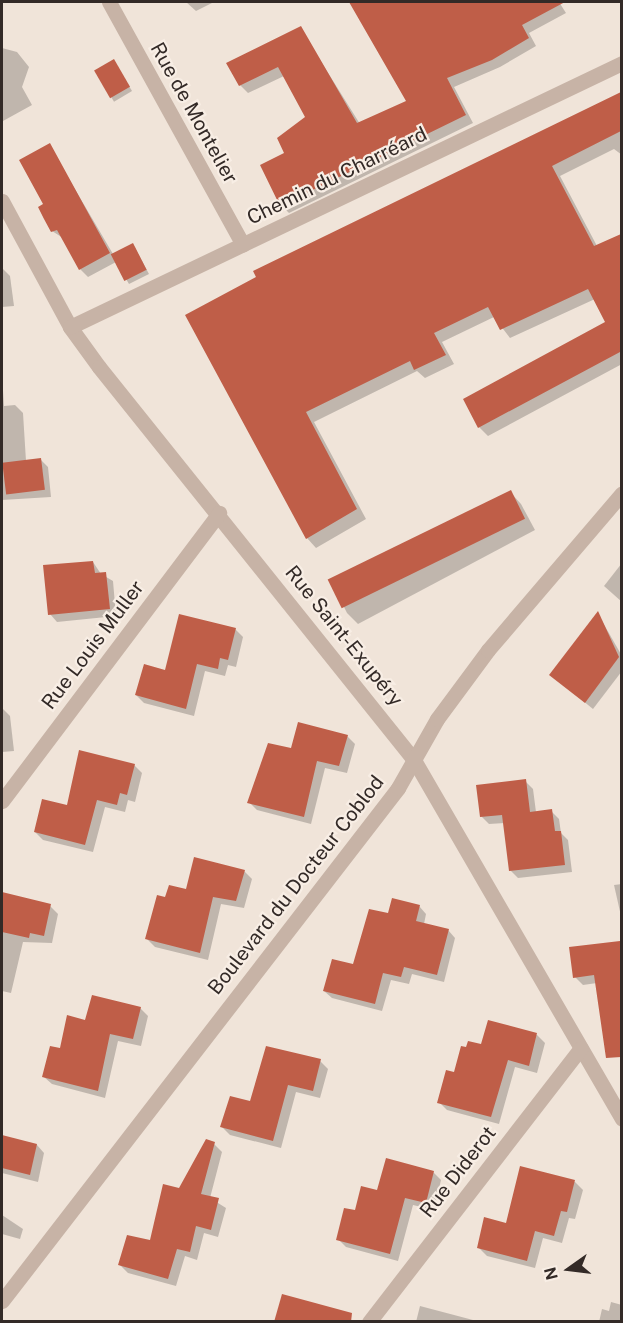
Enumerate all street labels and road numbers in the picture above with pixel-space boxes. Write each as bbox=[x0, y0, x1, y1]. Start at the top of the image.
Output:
street label: Rue de Montelier bbox=[145, 38, 243, 188]
street label: Chemin du Charréard bbox=[243, 122, 431, 230]
street label: Rue Saint-Exupéry bbox=[280, 561, 408, 711]
street label: Rue Louis Muller bbox=[37, 576, 149, 714]
street label: Boulevard du Docteur Coblod bbox=[203, 771, 389, 999]
street label: Rue Diderot bbox=[415, 1121, 501, 1223]

